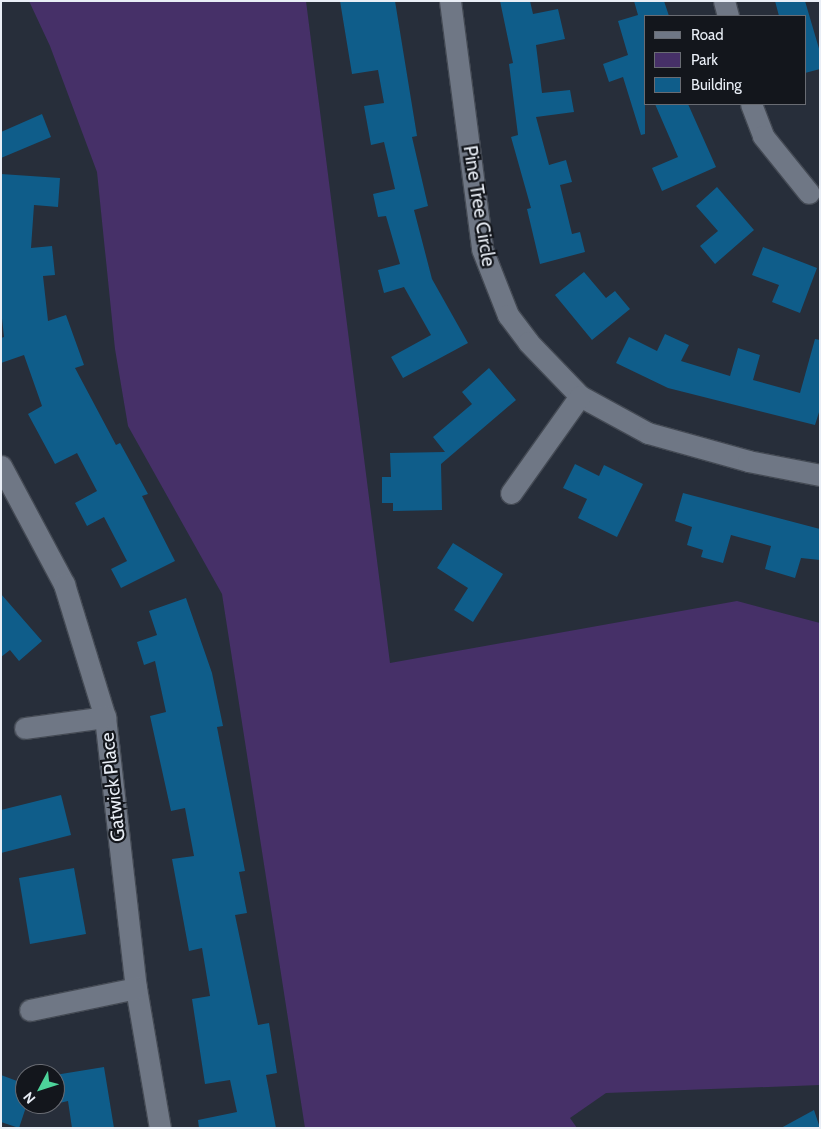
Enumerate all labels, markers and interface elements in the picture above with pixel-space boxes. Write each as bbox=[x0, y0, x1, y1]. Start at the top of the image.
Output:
legend bbox=[644, 15, 806, 105]
text: Road bbox=[691, 26, 724, 44]
text: Park bbox=[691, 51, 718, 69]
text: Building bbox=[691, 76, 742, 94]
street label: Pine Tree Circle bbox=[458, 144, 500, 268]
street label: Gatwick Place bbox=[96, 731, 130, 843]
north arrow bbox=[15, 1064, 65, 1114]
text: N bbox=[19, 1088, 39, 1108]

